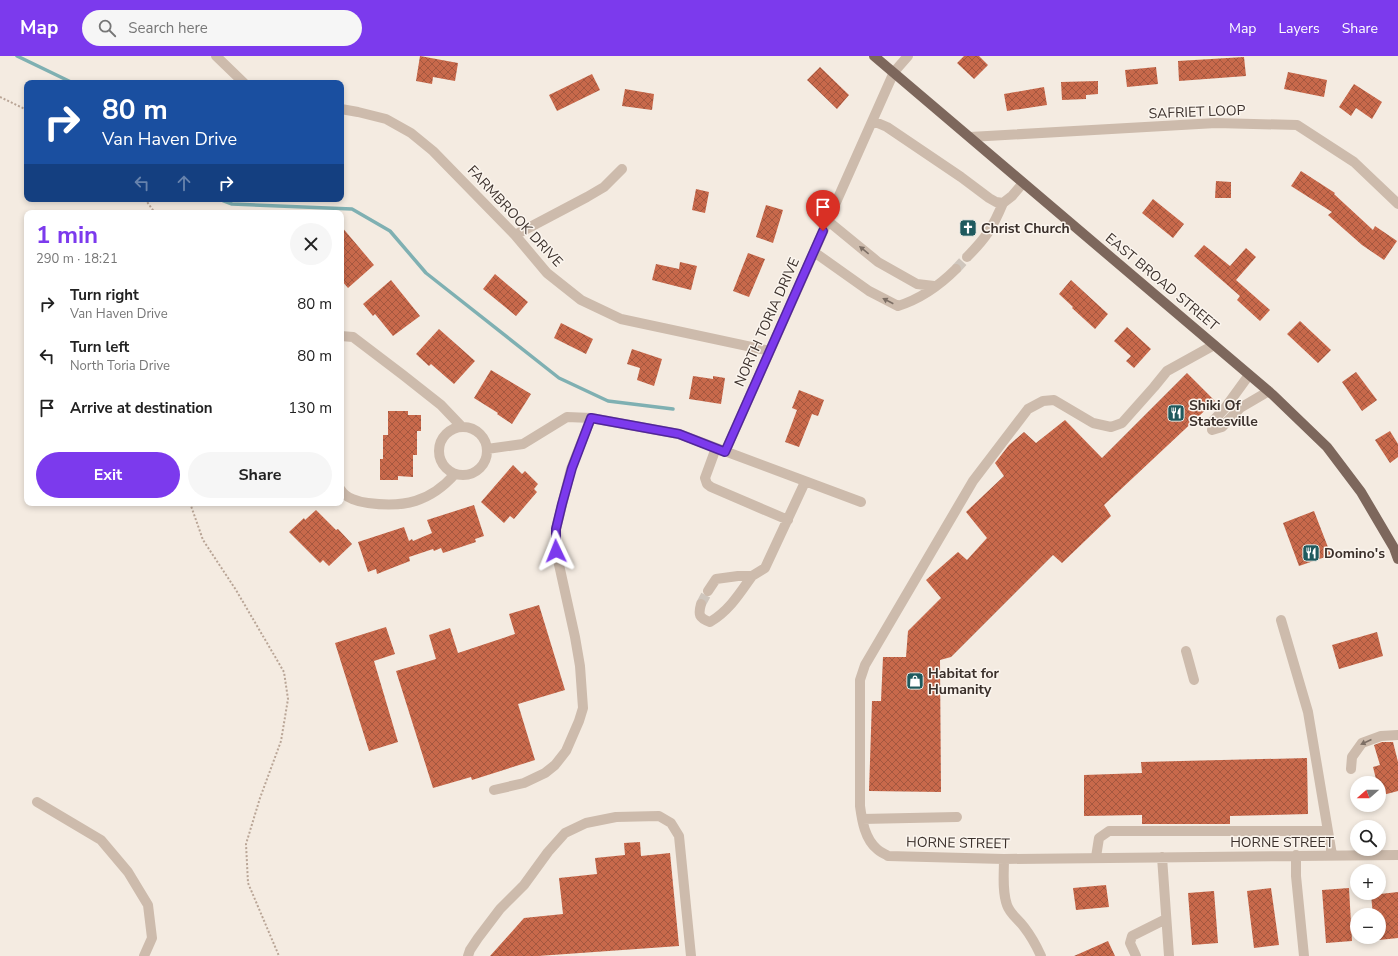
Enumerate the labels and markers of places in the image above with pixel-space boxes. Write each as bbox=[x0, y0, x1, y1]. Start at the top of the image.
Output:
pin bbox=[806, 190, 840, 231]
church icon: Christ Church bbox=[958, 218, 978, 238]
place label: Christ Church bbox=[981, 219, 1070, 238]
place label: Shiki Of Statesville bbox=[1189, 396, 1258, 431]
restaurant icon: Shiki Of Statesville bbox=[1166, 403, 1186, 423]
restaurant icon: Domino's bbox=[1301, 543, 1321, 563]
place label: Domino's bbox=[1324, 544, 1385, 563]
place label: Habitat for Humanity bbox=[928, 664, 1000, 699]
shop icon: Habitat for Humanity bbox=[905, 671, 925, 691]

